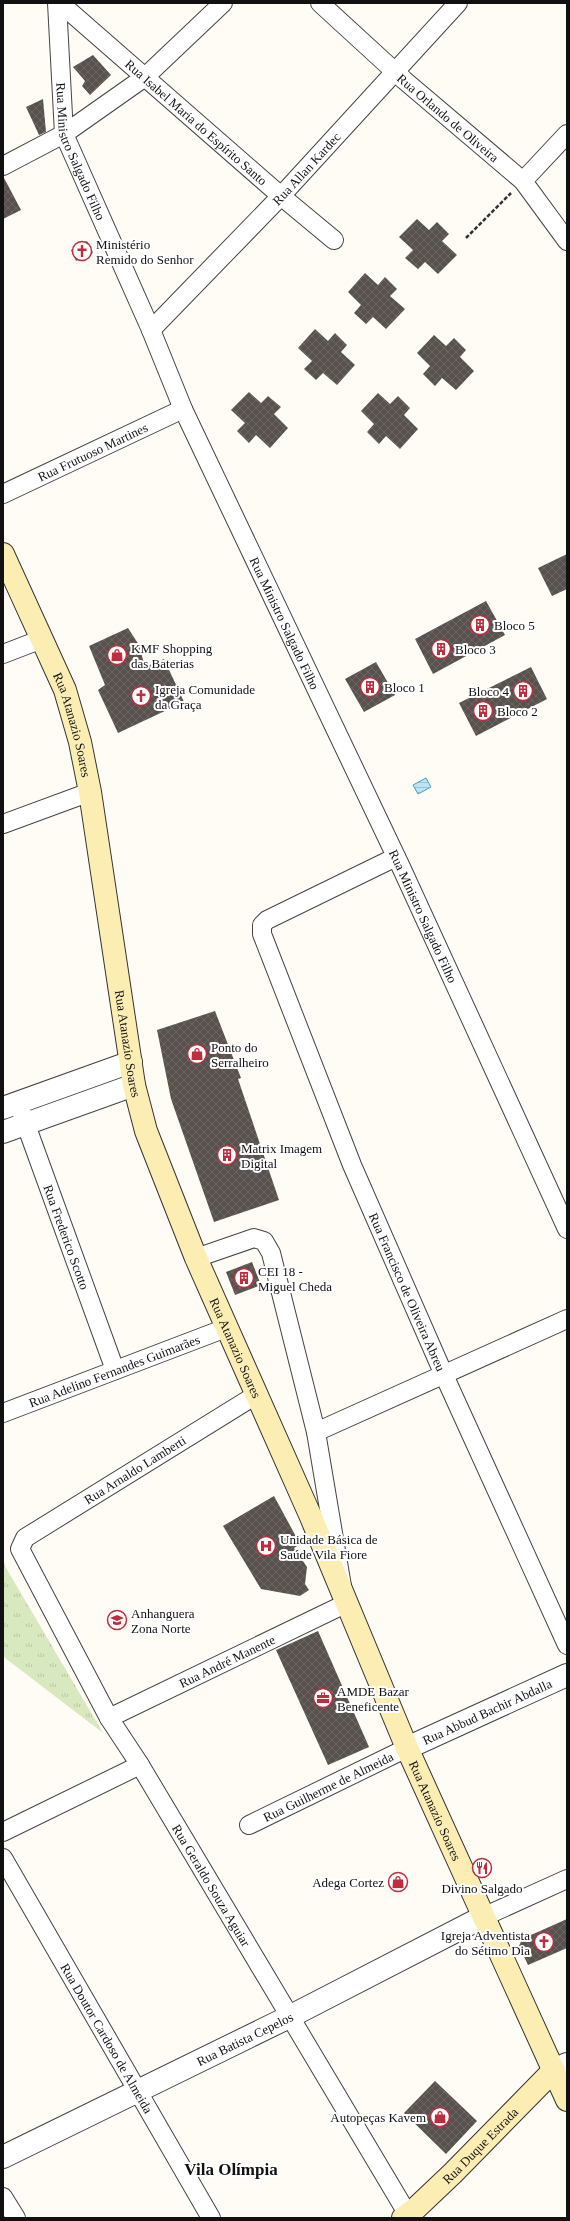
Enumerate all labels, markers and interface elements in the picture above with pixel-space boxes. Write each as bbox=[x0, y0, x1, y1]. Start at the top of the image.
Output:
street label: Rua Isabel Maria do Espírito Santo bbox=[122, 56, 270, 188]
street label: Rua Orlando de Oliveira bbox=[394, 70, 502, 165]
street label: Rua Ministro Salgado Filho bbox=[54, 82, 109, 222]
street label: Rua Allan Kardec bbox=[269, 129, 343, 208]
place label: Ministério Remido do Senhor bbox=[96, 237, 194, 267]
church icon: Ministério Remido do Senhor bbox=[71, 240, 93, 262]
street label: Rua Frutuoso Martines bbox=[35, 419, 150, 484]
street label: Rua Ministro Salgado Filho bbox=[247, 554, 323, 692]
building icon: Bloco 5 bbox=[469, 614, 491, 636]
place label: Bloco 5 bbox=[494, 618, 535, 633]
building icon: Bloco 3 bbox=[430, 638, 452, 660]
place label: KMF Shopping das Baterias bbox=[131, 641, 213, 671]
place label: Bloco 3 bbox=[455, 642, 496, 657]
shop icon: KMF Shopping das Baterias bbox=[106, 644, 128, 666]
street label: Rua Atanazio Soares bbox=[50, 670, 94, 778]
building icon: Bloco 1 bbox=[359, 676, 381, 698]
place label: Bloco 1 bbox=[384, 680, 425, 695]
building icon: Bloco 4 bbox=[512, 680, 534, 702]
place label: Igreja Comunidade da Graça bbox=[155, 682, 255, 712]
place label: Bloco 4 bbox=[468, 684, 509, 699]
church icon: Igreja Comunidade da Graça bbox=[130, 685, 152, 707]
building icon: Bloco 2 bbox=[472, 700, 494, 722]
place label: Bloco 2 bbox=[497, 704, 538, 719]
street label: Rua Ministro Salgado Filho bbox=[386, 847, 460, 985]
street label: Rua Atanazio Soares bbox=[112, 989, 144, 1099]
place label: Ponto do Serralheiro bbox=[211, 1040, 269, 1070]
shop icon: Ponto do Serralheiro bbox=[186, 1043, 208, 1065]
place label: Matrix Imagem Digital bbox=[241, 1141, 322, 1171]
building icon: Matrix Imagem Digital bbox=[216, 1144, 238, 1166]
street label: Rua Frederico Scotto bbox=[41, 1182, 93, 1292]
street label: Rua Francisco de Oliveira Abreu bbox=[366, 1210, 449, 1374]
place label: CEI 18 - Miguel Cheda bbox=[258, 1264, 332, 1294]
building icon: CEI 18 - Miguel Cheda bbox=[233, 1267, 255, 1289]
street label: Rua Atanazio Soares bbox=[207, 1295, 265, 1400]
street label: Rua Adelino Fernandes Guimarães bbox=[27, 1331, 202, 1410]
street label: Rua Arnaldo Lamberti bbox=[81, 1432, 189, 1507]
place label: Unidade Básica de Saúde Vila Fiore bbox=[280, 1532, 378, 1562]
hospital icon: Unidade Básica de Saúde Vila Fiore bbox=[255, 1535, 277, 1557]
place label: Anhanguera Zona Norte bbox=[131, 1606, 195, 1636]
school or university icon: Anhanguera Zona Norte bbox=[106, 1609, 128, 1631]
street label: Rua André Manente bbox=[177, 1631, 278, 1691]
street label: Rua Abbud Bachir Abdalla bbox=[420, 1675, 554, 1747]
place label: AMDE Bazar Beneficente bbox=[337, 1684, 410, 1714]
office icon: AMDE Bazar Beneficente bbox=[312, 1687, 334, 1709]
street label: Rua Guilherme de Almeida bbox=[261, 1748, 396, 1824]
street label: Rua Atanazio Soares bbox=[406, 1758, 465, 1863]
street label: Rua Geraldo Souza Aguiar bbox=[169, 1821, 254, 1950]
restaurant icon: Divino Salgado bbox=[471, 1857, 493, 1879]
shop icon: Adega Cortez bbox=[387, 1871, 409, 1893]
place label: Adega Cortez bbox=[312, 1875, 384, 1890]
place label: Divino Salgado bbox=[441, 1881, 523, 1896]
place label: Igreja Adventista do Sétimo Dia bbox=[441, 1928, 530, 1958]
church icon: Igreja Adventista do Sétimo Dia bbox=[533, 1931, 555, 1953]
street label: Rua Doutor Cardoso de Almeida bbox=[58, 1960, 156, 2116]
street label: Rua Batista Cepelos bbox=[194, 2009, 295, 2069]
street label: Rua Duque Estrada bbox=[439, 2104, 521, 2187]
shop icon: Autopeças Kavem bbox=[429, 2106, 451, 2128]
place label: Autopeças Kavem bbox=[330, 2110, 426, 2125]
district label: Vila Olímpia bbox=[184, 2160, 278, 2179]

